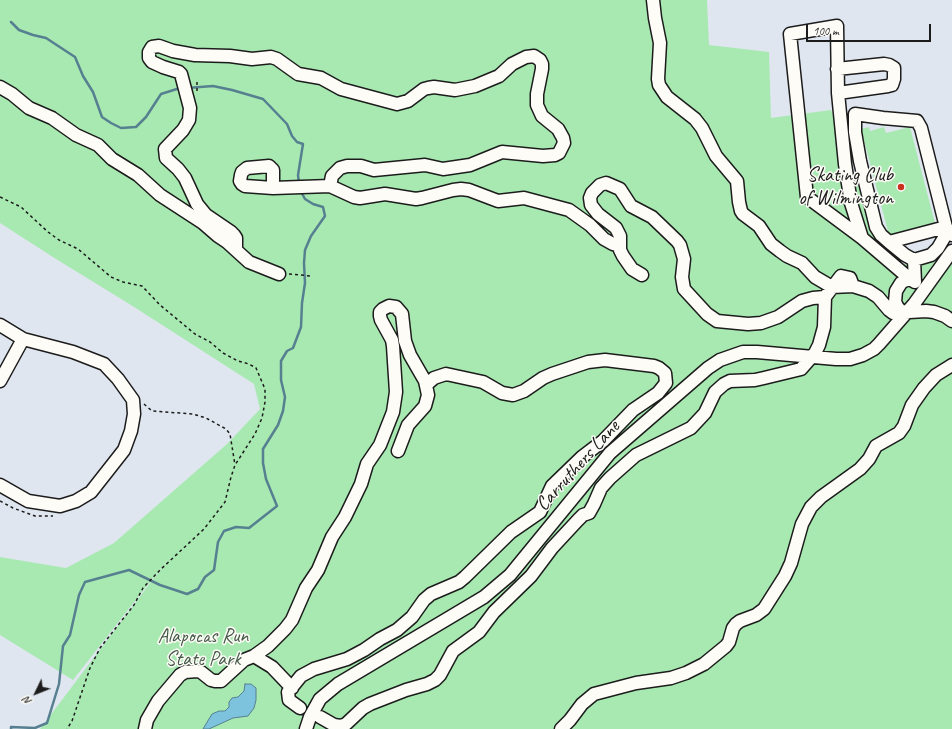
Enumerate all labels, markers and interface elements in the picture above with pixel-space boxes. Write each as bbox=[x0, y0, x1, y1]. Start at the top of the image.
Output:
scale bar bbox=[808, 16, 933, 42]
text: 100 m bbox=[813, 23, 839, 39]
place label: Skating Club of Wilmington bbox=[798, 164, 893, 211]
marker: Skating Club of Wilmington bbox=[896, 182, 906, 192]
street label: Carruthers Lane bbox=[531, 416, 625, 516]
park label: Alapocas Run State Park bbox=[158, 625, 248, 672]
north arrow bbox=[16, 673, 56, 713]
text: N bbox=[20, 694, 35, 708]

